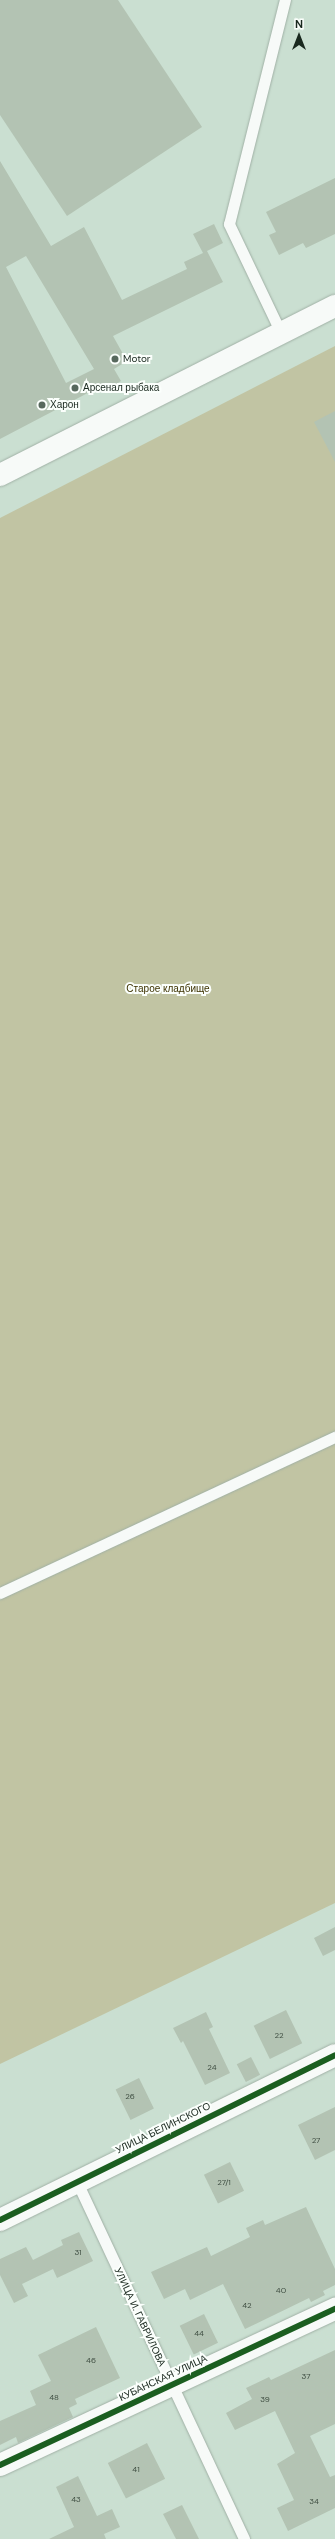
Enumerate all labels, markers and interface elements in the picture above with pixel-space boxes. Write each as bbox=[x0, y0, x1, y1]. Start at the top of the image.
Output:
north arrow bbox=[279, 16, 319, 56]
text: N bbox=[295, 17, 303, 31]
place label: Motor bbox=[123, 353, 151, 365]
marker: Motor bbox=[110, 354, 120, 364]
place label: Арсенал рыбака bbox=[83, 382, 159, 394]
marker: Арсенал рыбака bbox=[70, 383, 80, 393]
place label: Харон bbox=[50, 399, 79, 411]
marker: Харон bbox=[37, 400, 47, 410]
park label: Старое кладбище bbox=[126, 983, 210, 995]
house number: 22 bbox=[274, 2031, 284, 2041]
house number: 24 bbox=[207, 2063, 217, 2073]
house number: 26 bbox=[125, 2092, 135, 2102]
street label: УЛИЦА БЕЛИНСКОГО bbox=[114, 2100, 212, 2156]
house number: 27 bbox=[312, 2136, 320, 2146]
house number: 27/1 bbox=[217, 2178, 231, 2188]
house number: 31 bbox=[74, 2248, 82, 2258]
street label: УЛИЦА И. ГАВРИЛОВА bbox=[112, 2266, 168, 2368]
house number: 40 bbox=[276, 2286, 286, 2296]
house number: 42 bbox=[242, 2301, 252, 2311]
house number: 44 bbox=[194, 2329, 204, 2339]
street label: КУБАНСКАЯ УЛИЦА bbox=[117, 2352, 209, 2404]
house number: 46 bbox=[86, 2356, 96, 2366]
house number: 37 bbox=[302, 2372, 310, 2382]
house number: 48 bbox=[49, 2393, 59, 2403]
house number: 39 bbox=[260, 2395, 270, 2405]
house number: 41 bbox=[132, 2465, 140, 2475]
house number: 43 bbox=[71, 2495, 81, 2505]
house number: 34 bbox=[309, 2497, 319, 2507]

